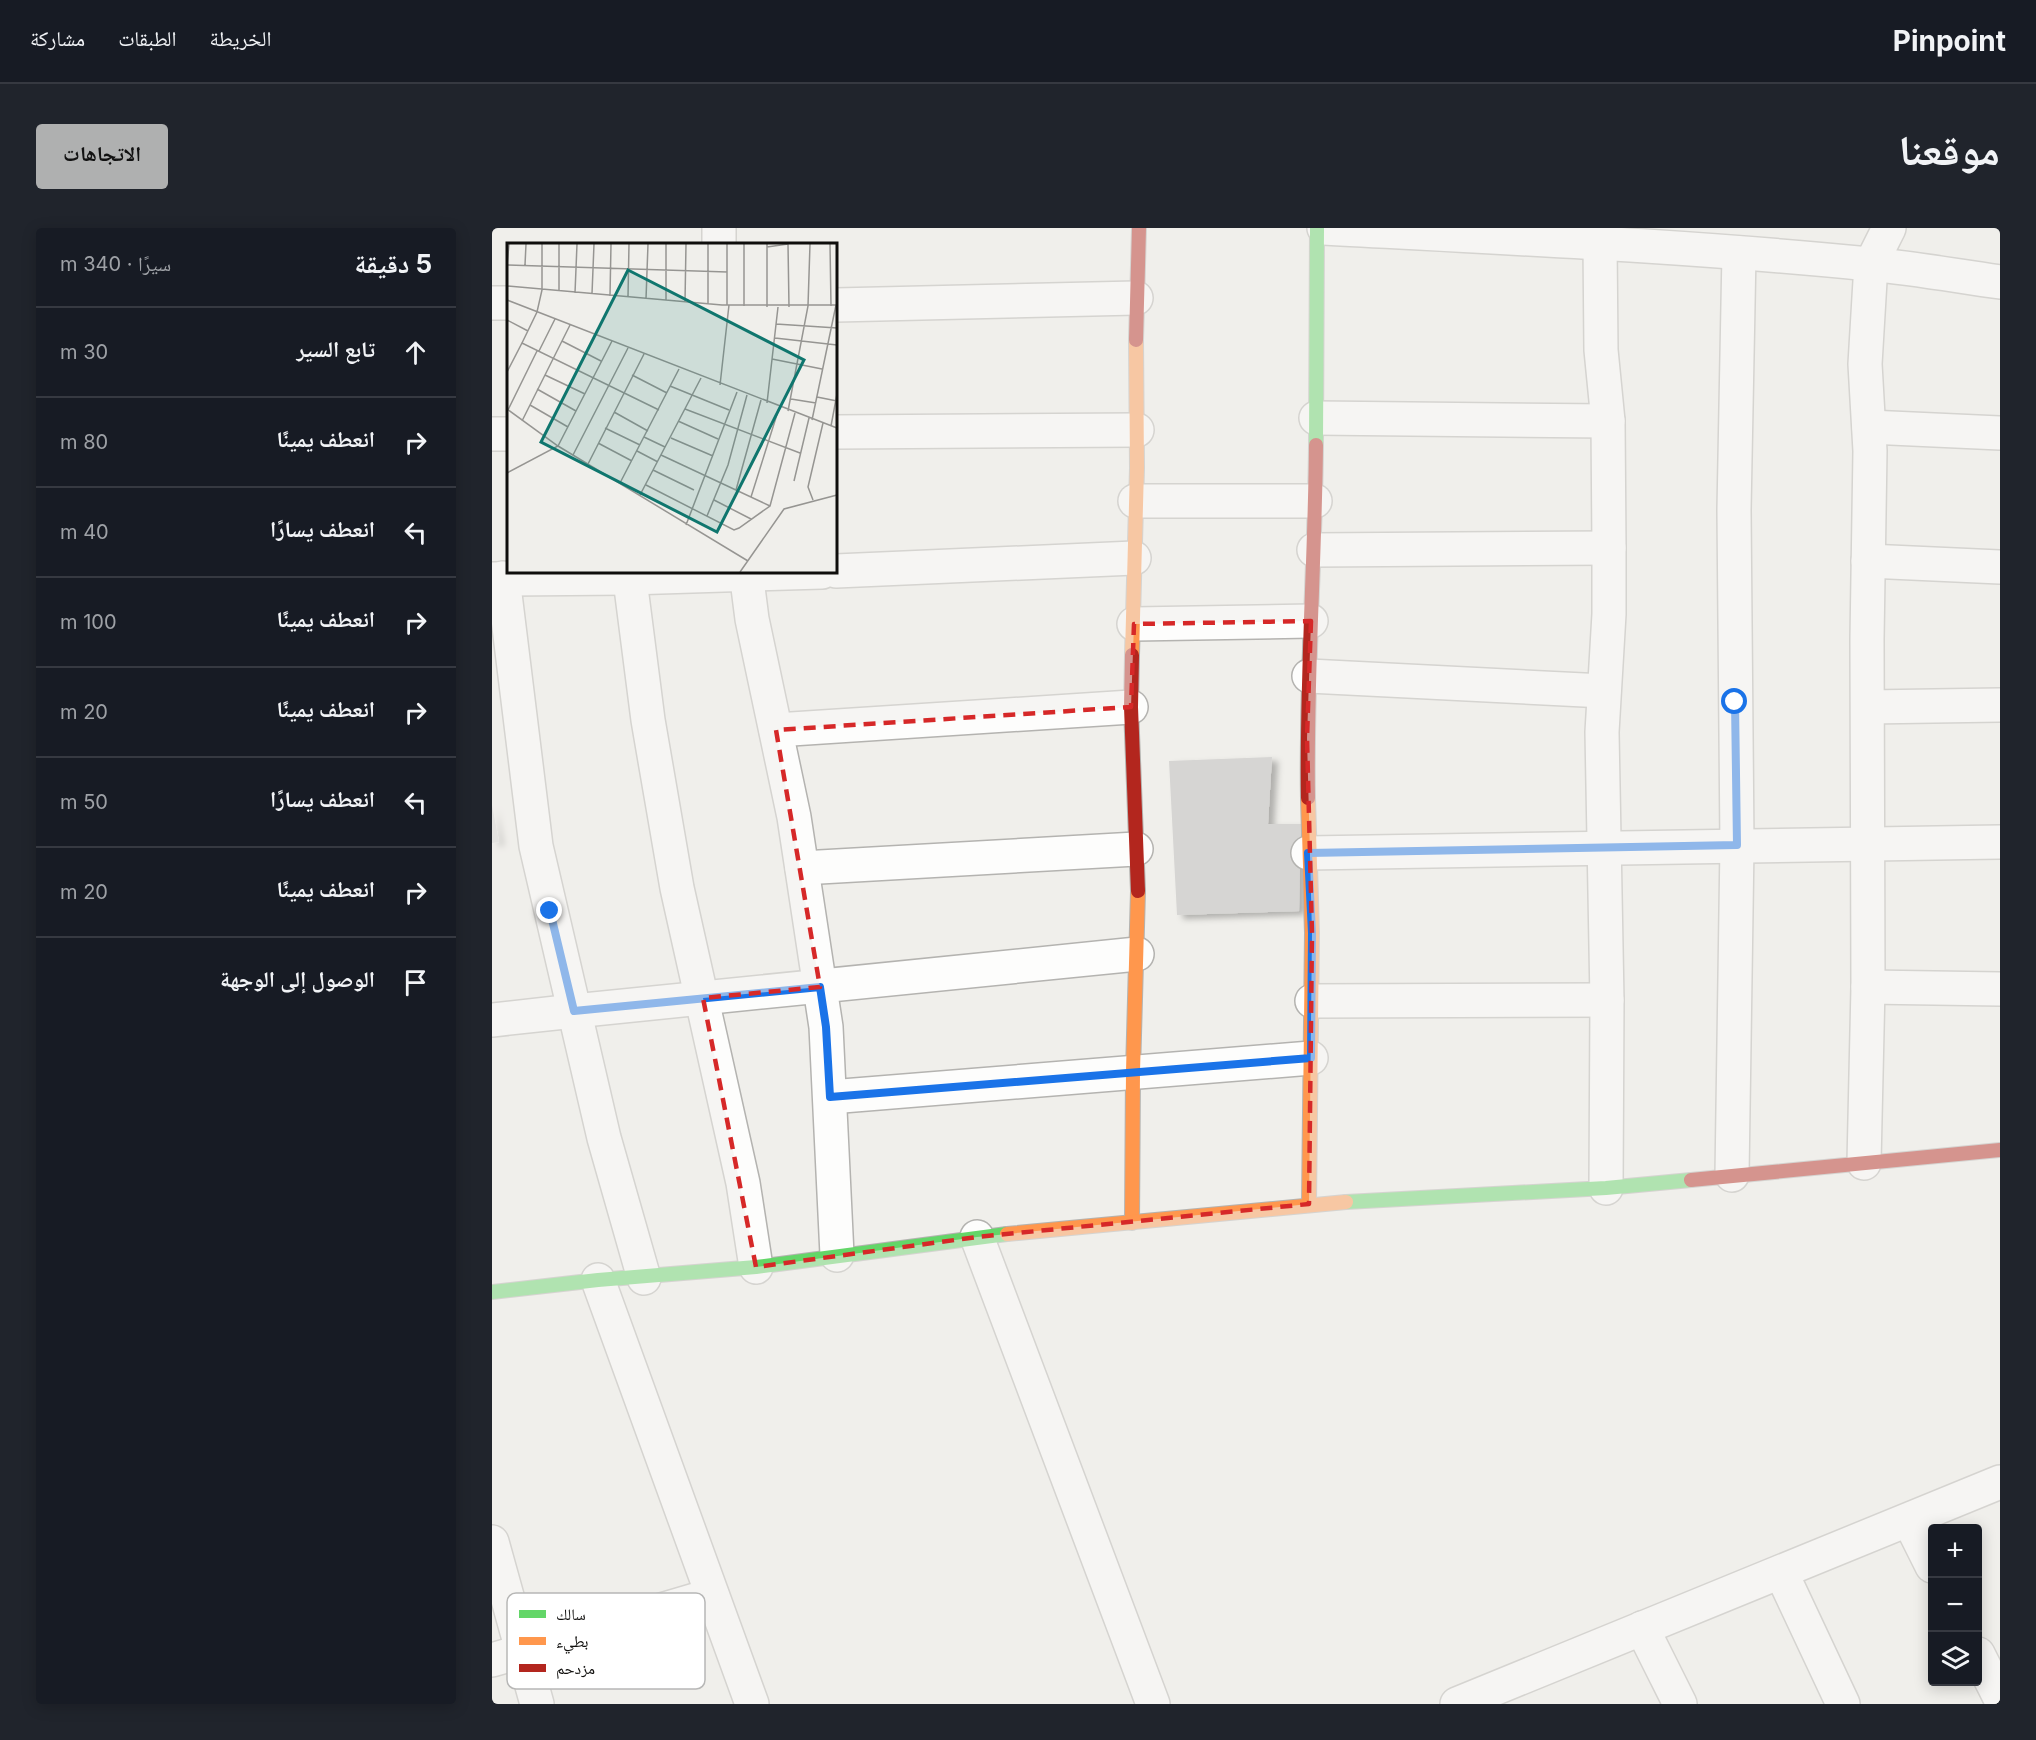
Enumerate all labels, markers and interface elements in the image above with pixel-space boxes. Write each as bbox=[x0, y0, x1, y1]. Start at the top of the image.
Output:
text: Pinpoint bbox=[1893, 24, 2006, 58]
text: مشاركة bbox=[30, 26, 85, 51]
text: الطبقات bbox=[118, 26, 177, 51]
text: الخريطة bbox=[210, 26, 271, 51]
button: الاتجاهات bbox=[36, 124, 168, 189]
text: موقعنا bbox=[1899, 124, 2000, 175]
inset map bbox=[507, 243, 837, 573]
text: 5 دقيقة bbox=[355, 248, 432, 279]
text: سيرًا · 340 m bbox=[60, 252, 171, 276]
text: تابع السير bbox=[296, 336, 375, 362]
icon: ahead bbox=[399, 336, 432, 369]
text: 30 m bbox=[60, 340, 108, 364]
text: انعطف يمينًا bbox=[276, 426, 375, 452]
icon: right bbox=[399, 426, 432, 459]
text: 80 m bbox=[60, 430, 108, 454]
text: انعطف يسارًا bbox=[270, 516, 375, 542]
icon: left bbox=[399, 516, 432, 549]
text: 40 m bbox=[60, 520, 109, 544]
text: انعطف يمينًا bbox=[276, 606, 375, 632]
icon: right bbox=[399, 606, 432, 639]
text: 100 m bbox=[60, 610, 117, 634]
route start bbox=[1721, 688, 1747, 714]
text: انعطف يمينًا bbox=[276, 696, 375, 722]
icon: right bbox=[399, 696, 432, 729]
text: 20 m bbox=[60, 700, 108, 724]
text: انعطف يسارًا bbox=[270, 786, 375, 812]
icon: left bbox=[399, 786, 432, 819]
text: 50 m bbox=[60, 790, 108, 814]
text: انعطف يمينًا bbox=[276, 876, 375, 902]
icon: right bbox=[399, 876, 432, 909]
text: 20 m bbox=[60, 880, 108, 904]
route end bbox=[536, 897, 562, 923]
text: الوصول إلى الوجهة bbox=[220, 966, 375, 992]
icon: arrive bbox=[399, 966, 432, 999]
map controls bbox=[1928, 1524, 1982, 1686]
button: + bbox=[1928, 1524, 1982, 1578]
button: − bbox=[1928, 1578, 1982, 1632]
legend bbox=[507, 1593, 705, 1689]
text: سالك bbox=[556, 1604, 586, 1624]
text: بطيء bbox=[556, 1631, 588, 1654]
button: layers bbox=[1928, 1632, 1982, 1686]
text: مزدحم bbox=[556, 1658, 595, 1679]

